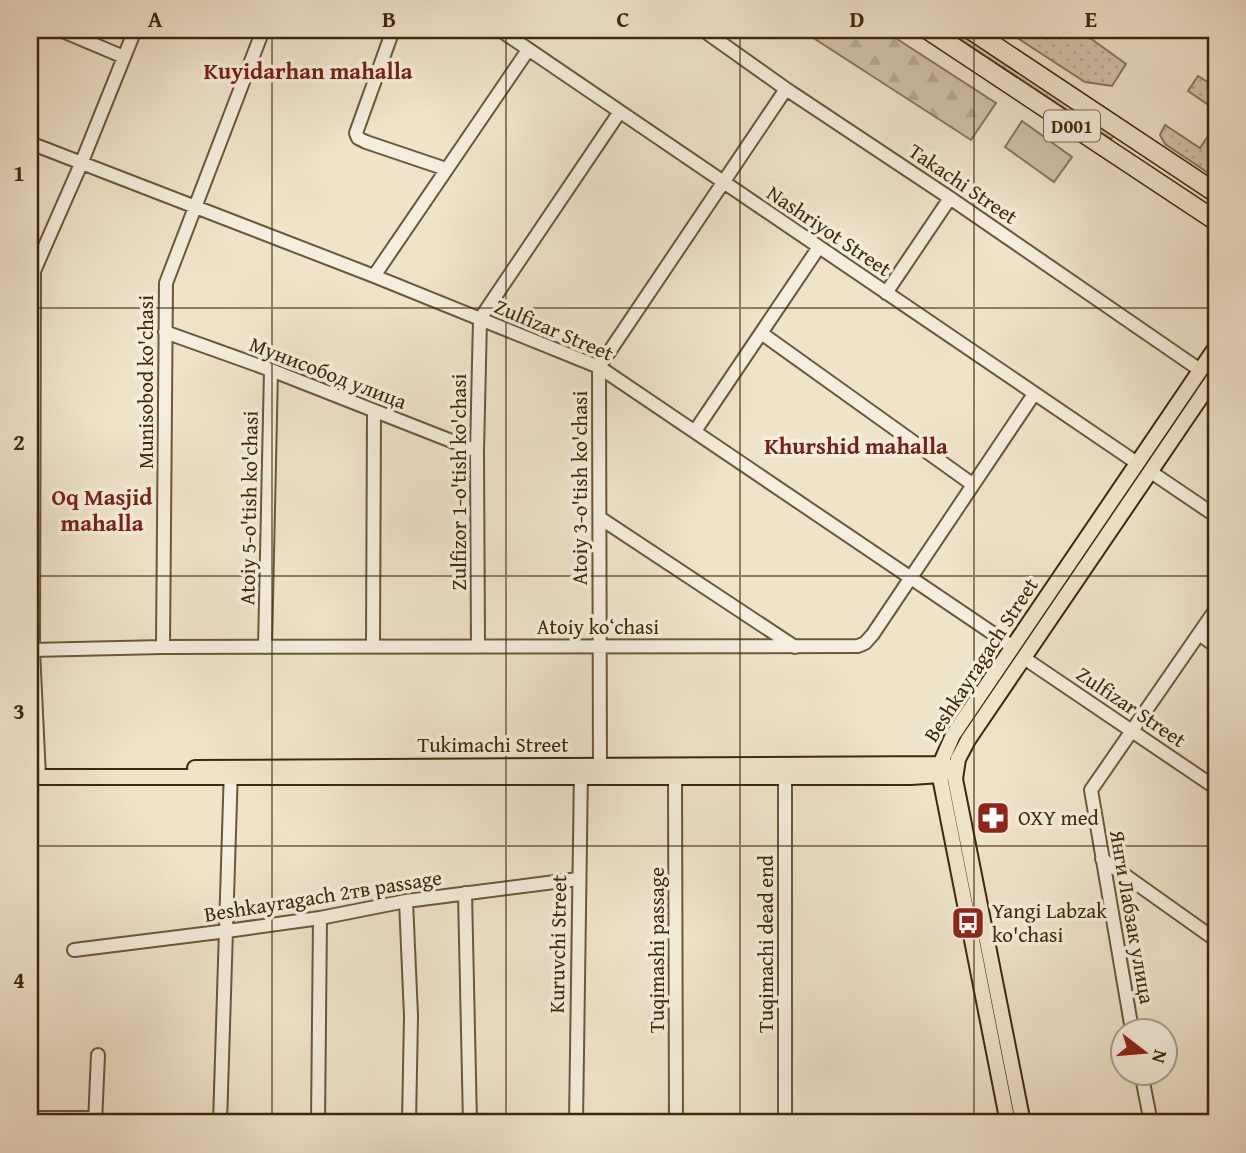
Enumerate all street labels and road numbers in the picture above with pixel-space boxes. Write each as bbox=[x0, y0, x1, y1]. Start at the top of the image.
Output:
road number: D001 bbox=[1044, 110, 1100, 142]
street label: Takachi Street bbox=[902, 136, 1025, 232]
street label: Nashriyot Street bbox=[761, 177, 898, 284]
street label: Zulfizar Street bbox=[490, 291, 619, 369]
street label: Munisobod ko'chasi bbox=[130, 295, 161, 469]
street label: Мунисобод улица bbox=[245, 328, 411, 417]
street label: Zulfizor 1-o'tish ko'chasi bbox=[443, 373, 474, 591]
street label: Atoiy 3-o'tish ko'chasi bbox=[564, 391, 595, 585]
street label: Atoiy 5-o'tish ko'chasi bbox=[231, 410, 266, 606]
street label: Beshkayragach Street bbox=[916, 571, 1046, 748]
street label: Atoiy koʻchasi bbox=[537, 611, 659, 642]
street label: Zulfizar Street bbox=[1070, 658, 1193, 755]
street label: Tukimachi Street bbox=[417, 729, 569, 760]
street label: Янги Лабзак улица bbox=[1102, 827, 1163, 1006]
street label: Tuqimachi dead end bbox=[750, 854, 781, 1033]
street label: Beshkayragach 2тв passage bbox=[202, 861, 444, 930]
street label: Tuqimashi passage bbox=[641, 867, 672, 1033]
street label: Kuruvchi Street bbox=[541, 874, 574, 1014]

